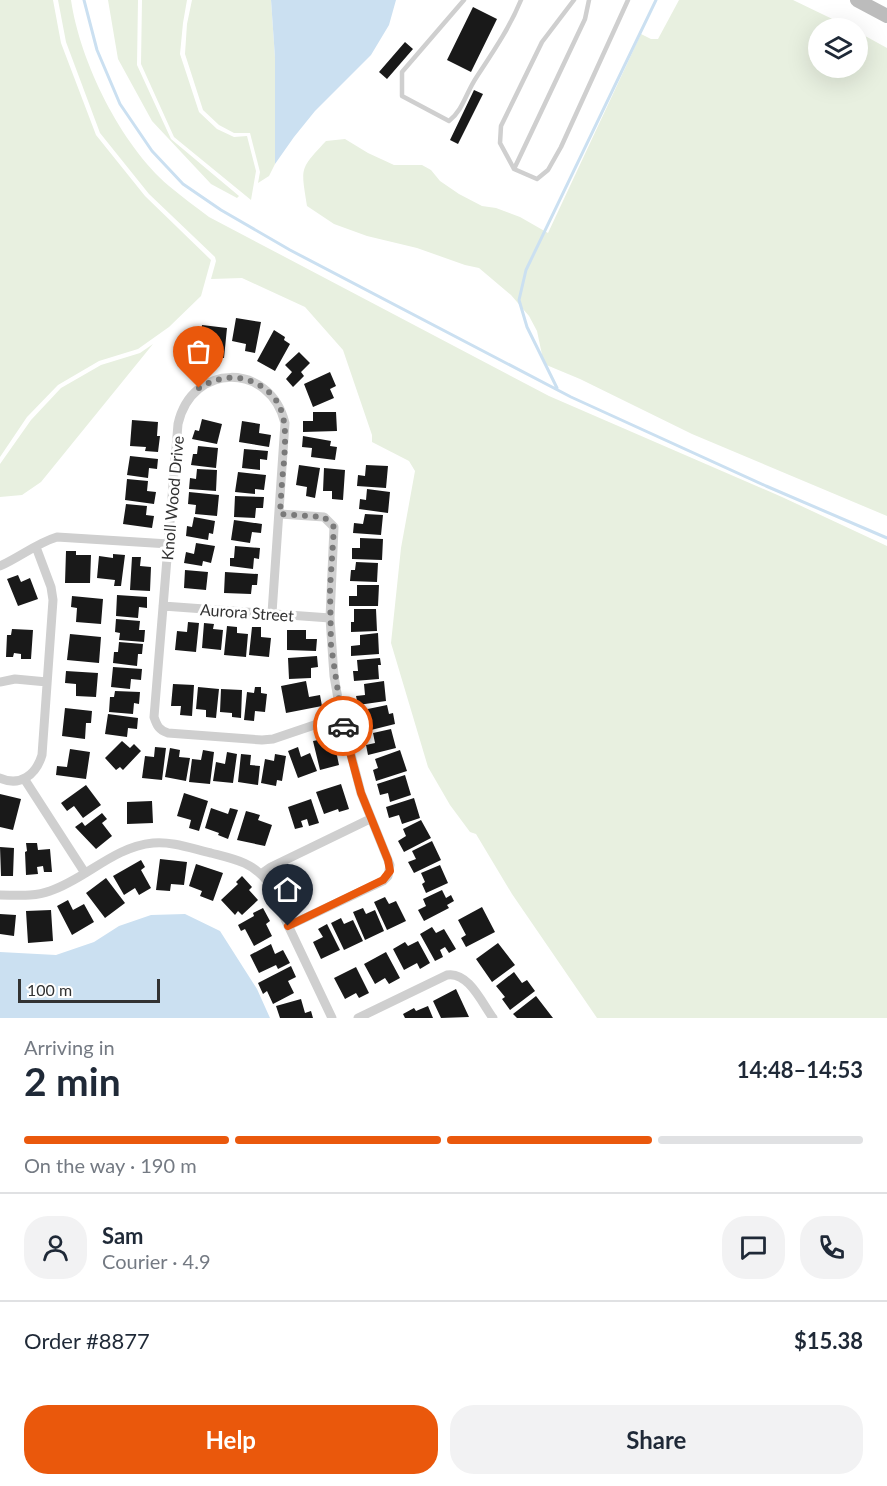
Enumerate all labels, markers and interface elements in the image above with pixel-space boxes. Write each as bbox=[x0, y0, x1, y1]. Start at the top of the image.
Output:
map controls bbox=[808, 18, 868, 78]
button: layers bbox=[808, 18, 868, 78]
pin bbox=[173, 326, 224, 388]
icon: bag bbox=[182, 335, 215, 368]
street label: Knoll Wood Drive bbox=[157, 435, 187, 561]
street label: Aurora Street bbox=[199, 599, 295, 625]
courier bbox=[313, 696, 373, 756]
icon: car bbox=[327, 710, 360, 743]
pin bbox=[262, 864, 313, 926]
icon: home bbox=[271, 873, 304, 906]
scale bar bbox=[18, 976, 160, 1004]
text: 100 m bbox=[27, 980, 72, 999]
text: Arriving in bbox=[24, 1035, 115, 1059]
text: 14:48–14:53 bbox=[737, 1056, 863, 1083]
text: 2 min bbox=[24, 1058, 121, 1104]
text: On the way · 190 m bbox=[24, 1153, 197, 1177]
button: person bbox=[24, 1216, 87, 1279]
button: chat bbox=[722, 1216, 785, 1279]
button: phone bbox=[800, 1216, 863, 1279]
text: Sam bbox=[102, 1222, 144, 1249]
text: Courier · 4.9 bbox=[102, 1249, 211, 1273]
text: Order #8877 bbox=[24, 1327, 150, 1354]
text: $15.38 bbox=[794, 1327, 863, 1354]
button: Help bbox=[24, 1405, 438, 1474]
button: Share bbox=[450, 1405, 863, 1474]

